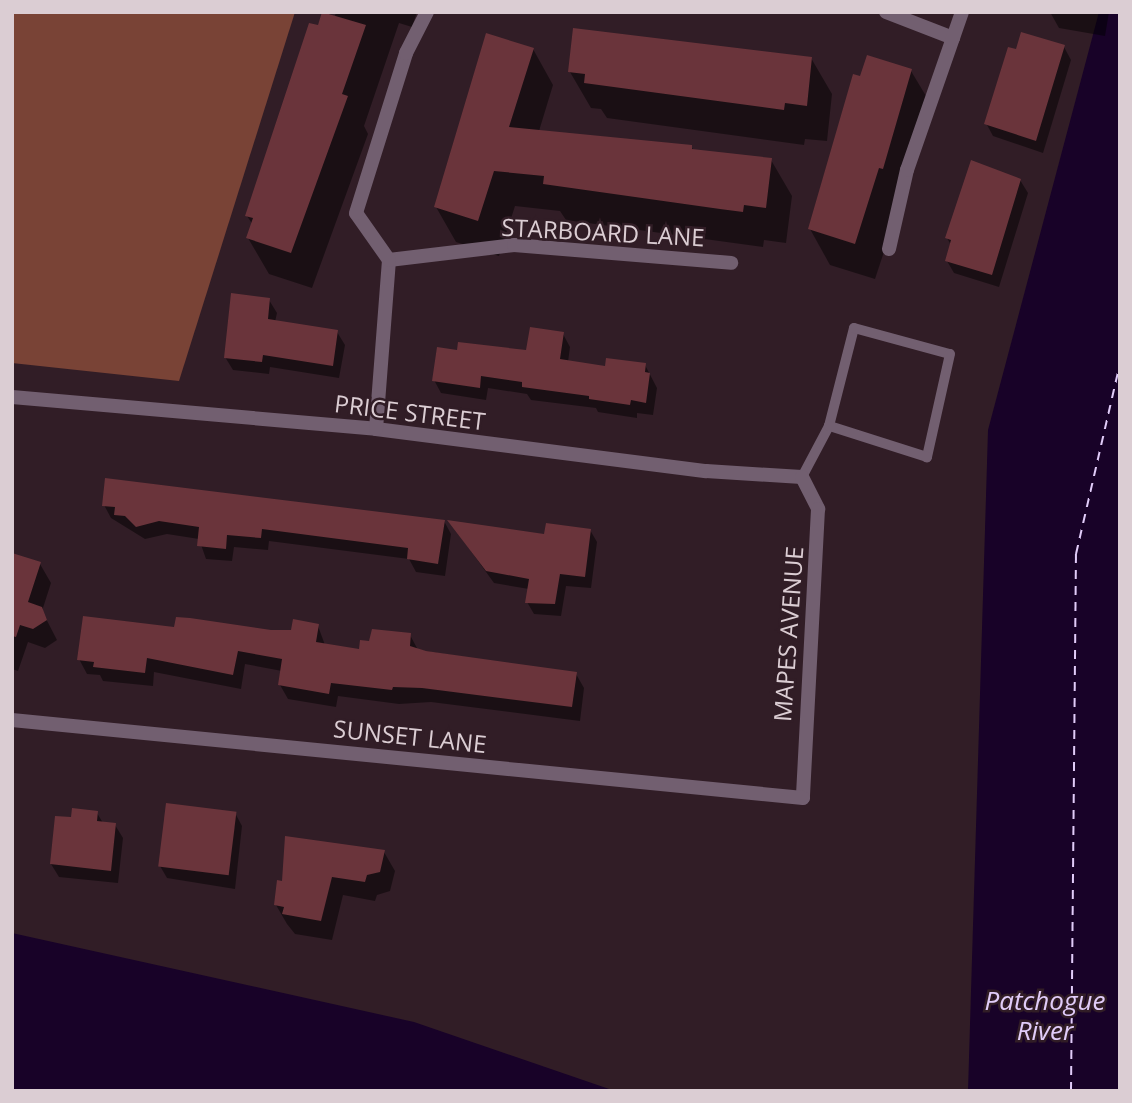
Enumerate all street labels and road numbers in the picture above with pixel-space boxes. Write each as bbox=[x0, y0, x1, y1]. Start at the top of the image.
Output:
street label: STARBOARD LANE bbox=[501, 212, 705, 252]
street label: PRICE STREET bbox=[333, 388, 487, 436]
street label: MAPES AVENUE bbox=[768, 545, 808, 723]
street label: SUNSET LANE bbox=[332, 714, 488, 758]

